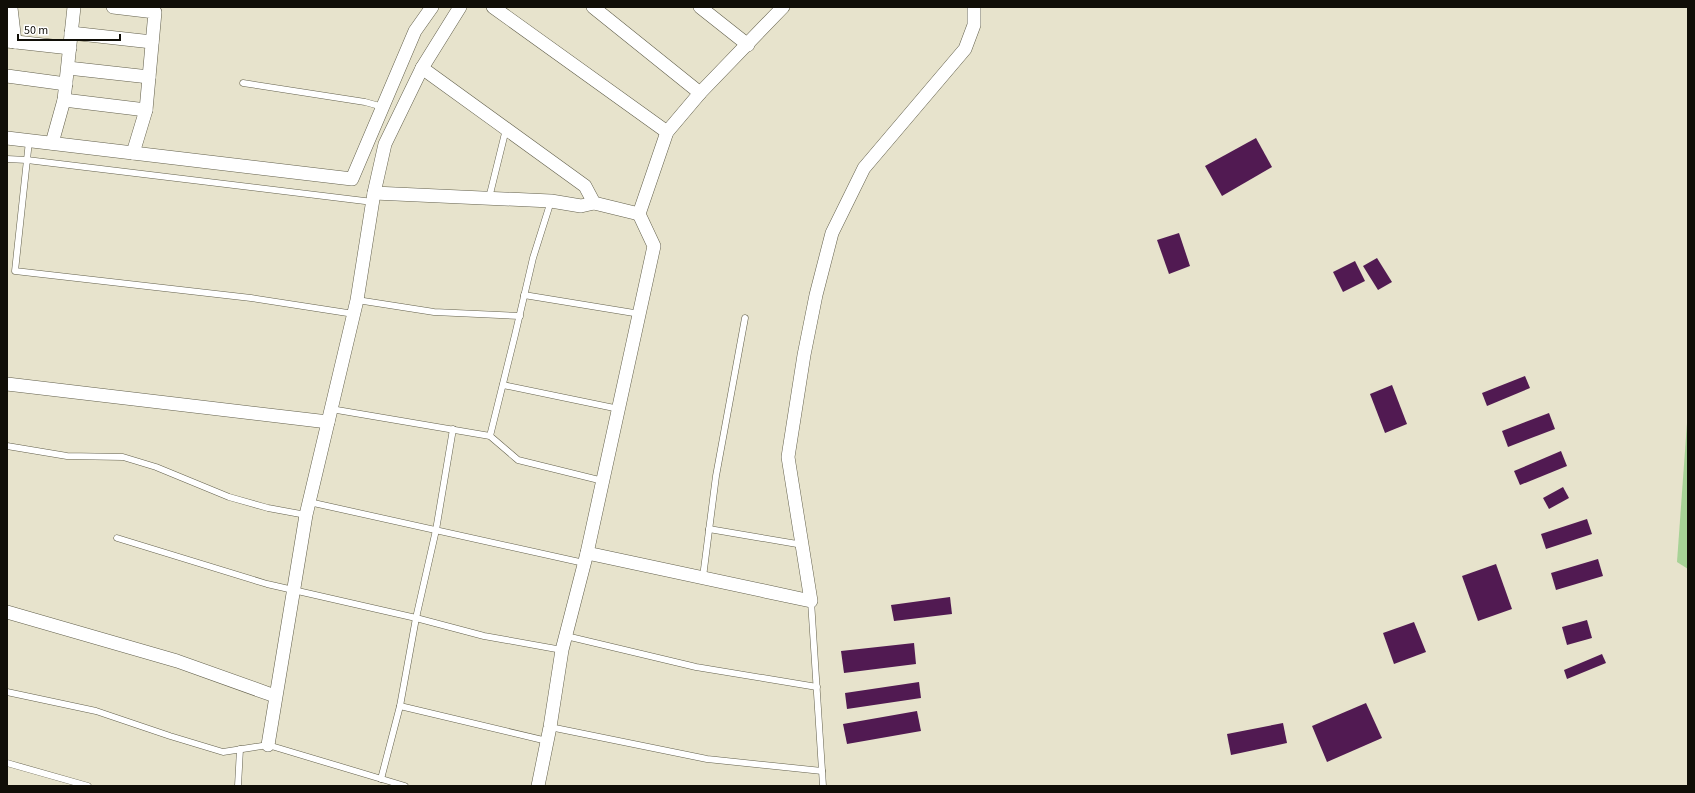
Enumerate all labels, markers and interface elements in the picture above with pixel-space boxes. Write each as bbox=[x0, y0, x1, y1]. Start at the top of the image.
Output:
scale bar bbox=[18, 16, 120, 42]
text: 50 m bbox=[24, 22, 48, 39]

